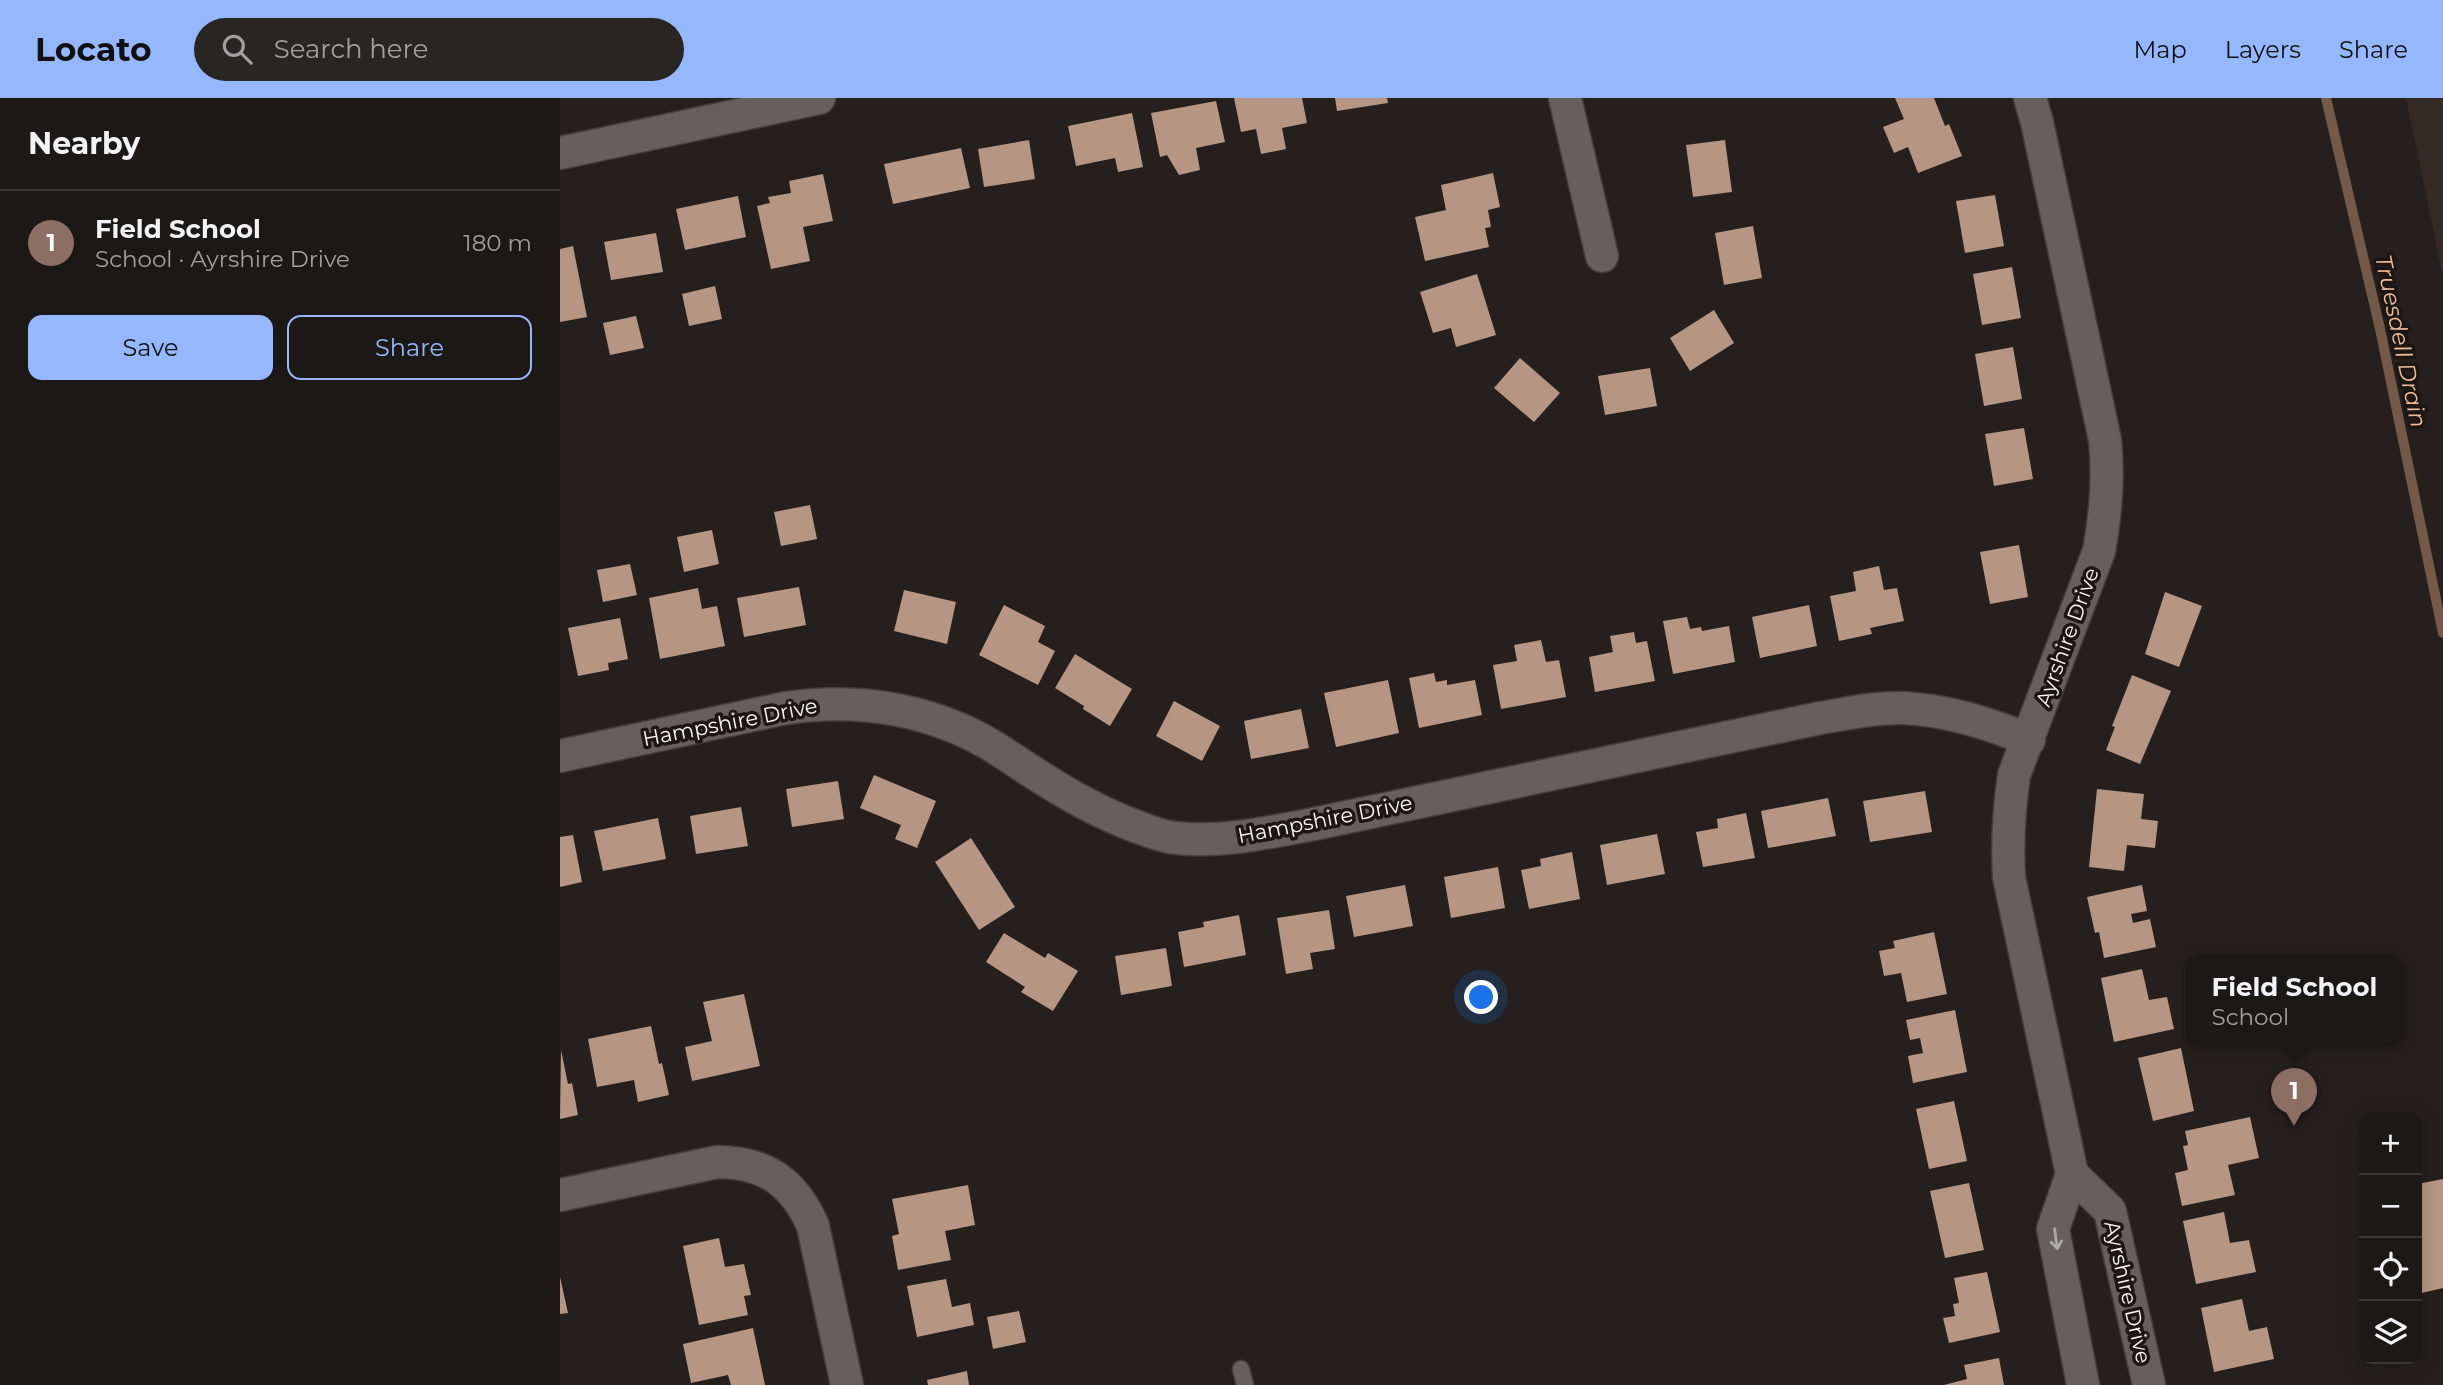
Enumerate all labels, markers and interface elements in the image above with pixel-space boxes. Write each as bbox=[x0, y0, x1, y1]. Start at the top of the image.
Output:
search box bbox=[194, 18, 684, 81]
text: Locato bbox=[35, 29, 152, 69]
icon: search bbox=[218, 30, 256, 68]
text: Search here bbox=[274, 33, 428, 65]
text: Map bbox=[2133, 35, 2187, 64]
text: Layers bbox=[2225, 35, 2301, 64]
text: Share bbox=[2339, 35, 2408, 64]
text: Nearby bbox=[28, 125, 140, 162]
text: Field School bbox=[95, 213, 261, 245]
text: 1 bbox=[46, 229, 56, 257]
text: 180 m bbox=[463, 229, 532, 257]
text: School · Ayrshire Drive bbox=[95, 245, 350, 273]
water label: Truesdell Drain bbox=[2369, 252, 2433, 430]
button: Save bbox=[28, 315, 273, 380]
button: Share bbox=[287, 315, 532, 380]
street label: Ayrshire Drive bbox=[2030, 564, 2104, 710]
street label: Hampshire Drive bbox=[641, 693, 819, 751]
street label: Hampshire Drive bbox=[1236, 790, 1414, 848]
popup bbox=[2186, 955, 2403, 1046]
text: Field School bbox=[2212, 971, 2377, 1003]
your location bbox=[1464, 980, 1498, 1014]
text: School bbox=[2212, 1003, 2289, 1031]
pin: 1 bbox=[2271, 1068, 2317, 1126]
map controls bbox=[2359, 1112, 2422, 1364]
button: + bbox=[2359, 1112, 2422, 1175]
button: − bbox=[2359, 1175, 2422, 1238]
street label: Ayrshire Drive bbox=[2099, 1218, 2157, 1366]
one-way arrow bbox=[2049, 1227, 2062, 1250]
button: locate bbox=[2359, 1238, 2422, 1301]
button: layers bbox=[2359, 1301, 2422, 1364]

